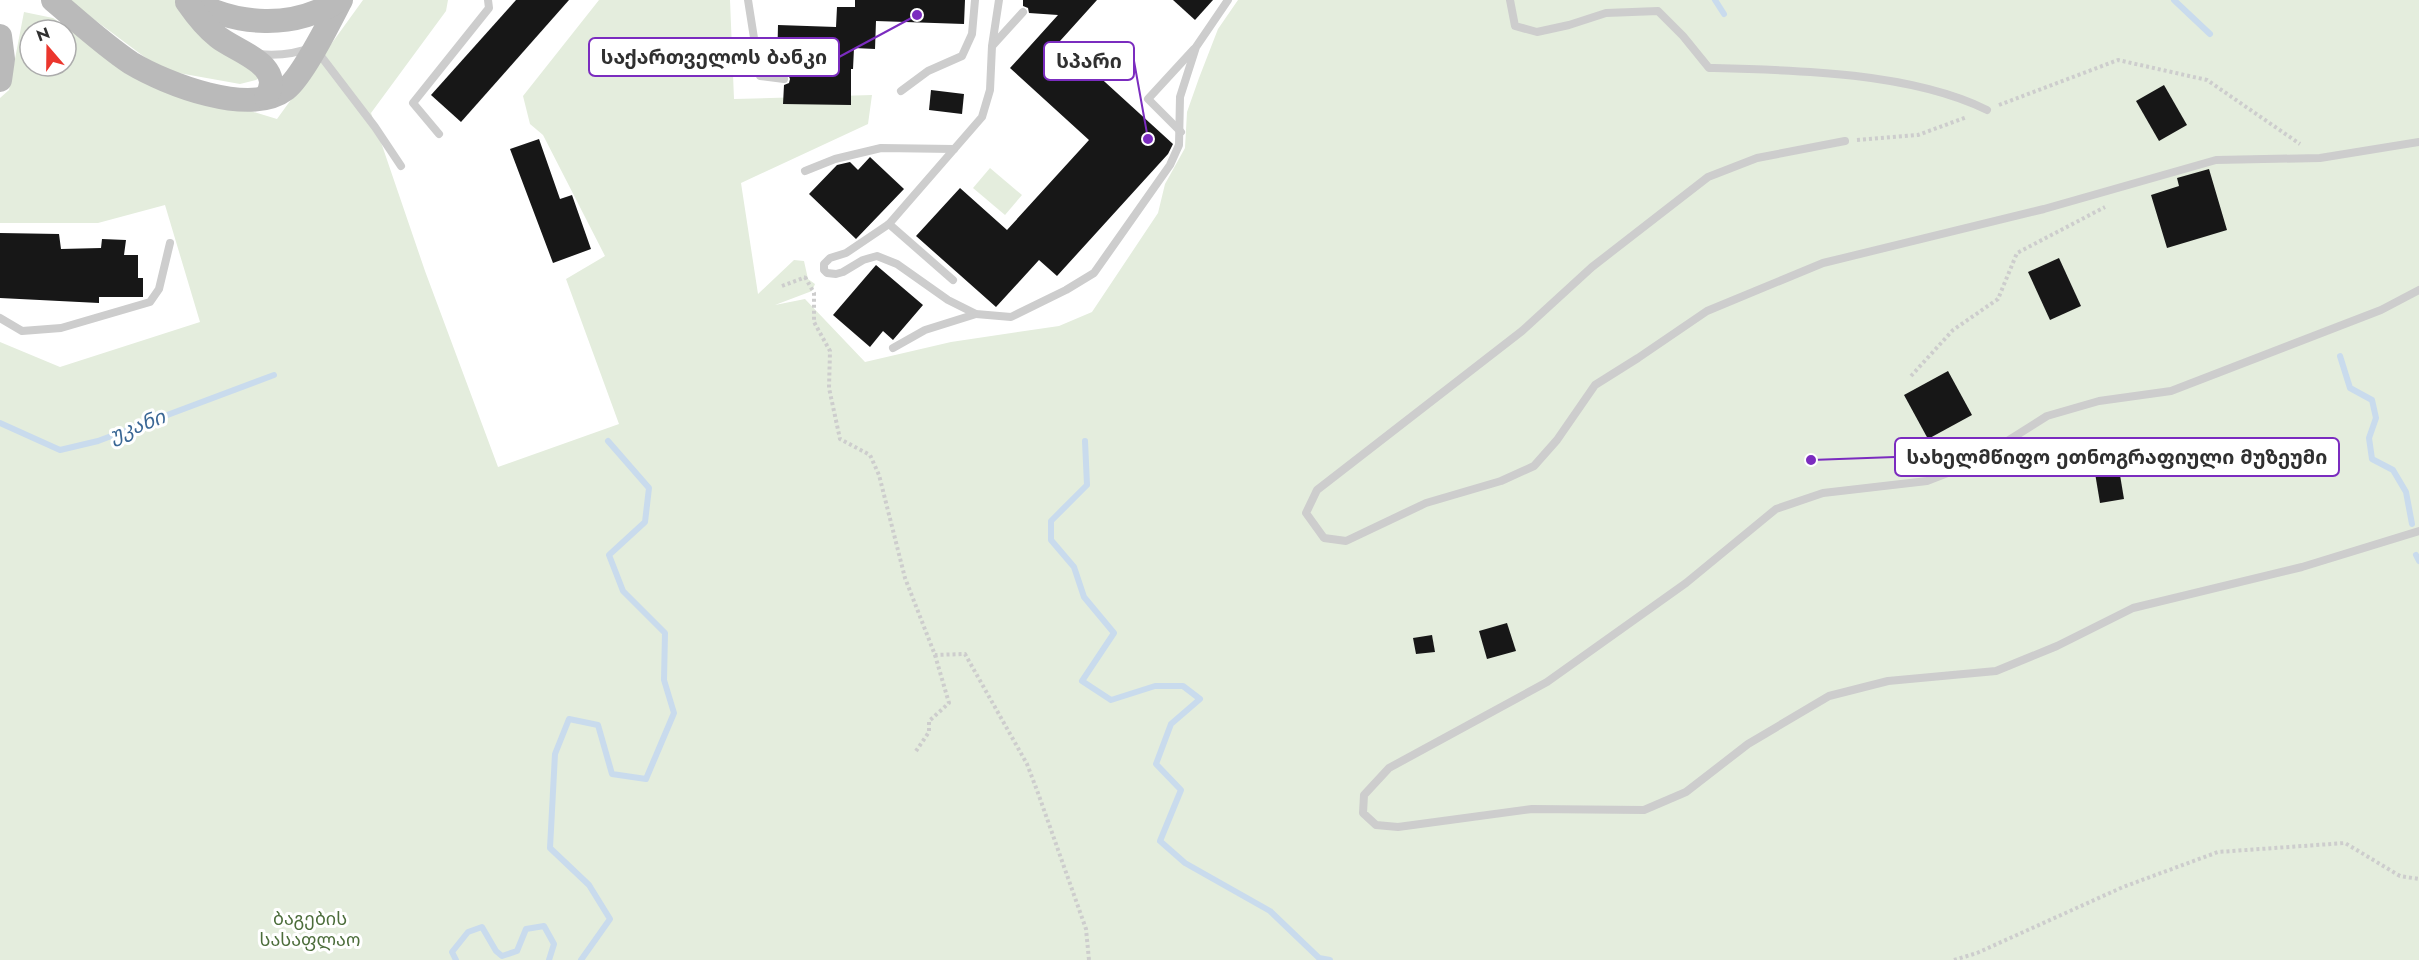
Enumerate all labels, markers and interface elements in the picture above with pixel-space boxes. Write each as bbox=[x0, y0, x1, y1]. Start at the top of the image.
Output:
north arrow bbox=[18, 18, 78, 78]
text: N bbox=[33, 21, 53, 47]
callout: საქართველოს ბანკი bbox=[589, 38, 839, 76]
callout: სპარი bbox=[1044, 42, 1134, 80]
text: საქართველოს ბანკი bbox=[601, 43, 827, 72]
text: სპარი bbox=[1056, 47, 1122, 76]
water label: უკანი bbox=[105, 402, 171, 450]
callout: სახელმწიფო ეთნოგრაფიული მუზეუმი bbox=[1895, 438, 2339, 476]
text: სახელმწიფო ეთნოგრაფიული მუზეუმი bbox=[1907, 443, 2327, 472]
park label: ბაგების სასაფლაო bbox=[260, 906, 360, 953]

